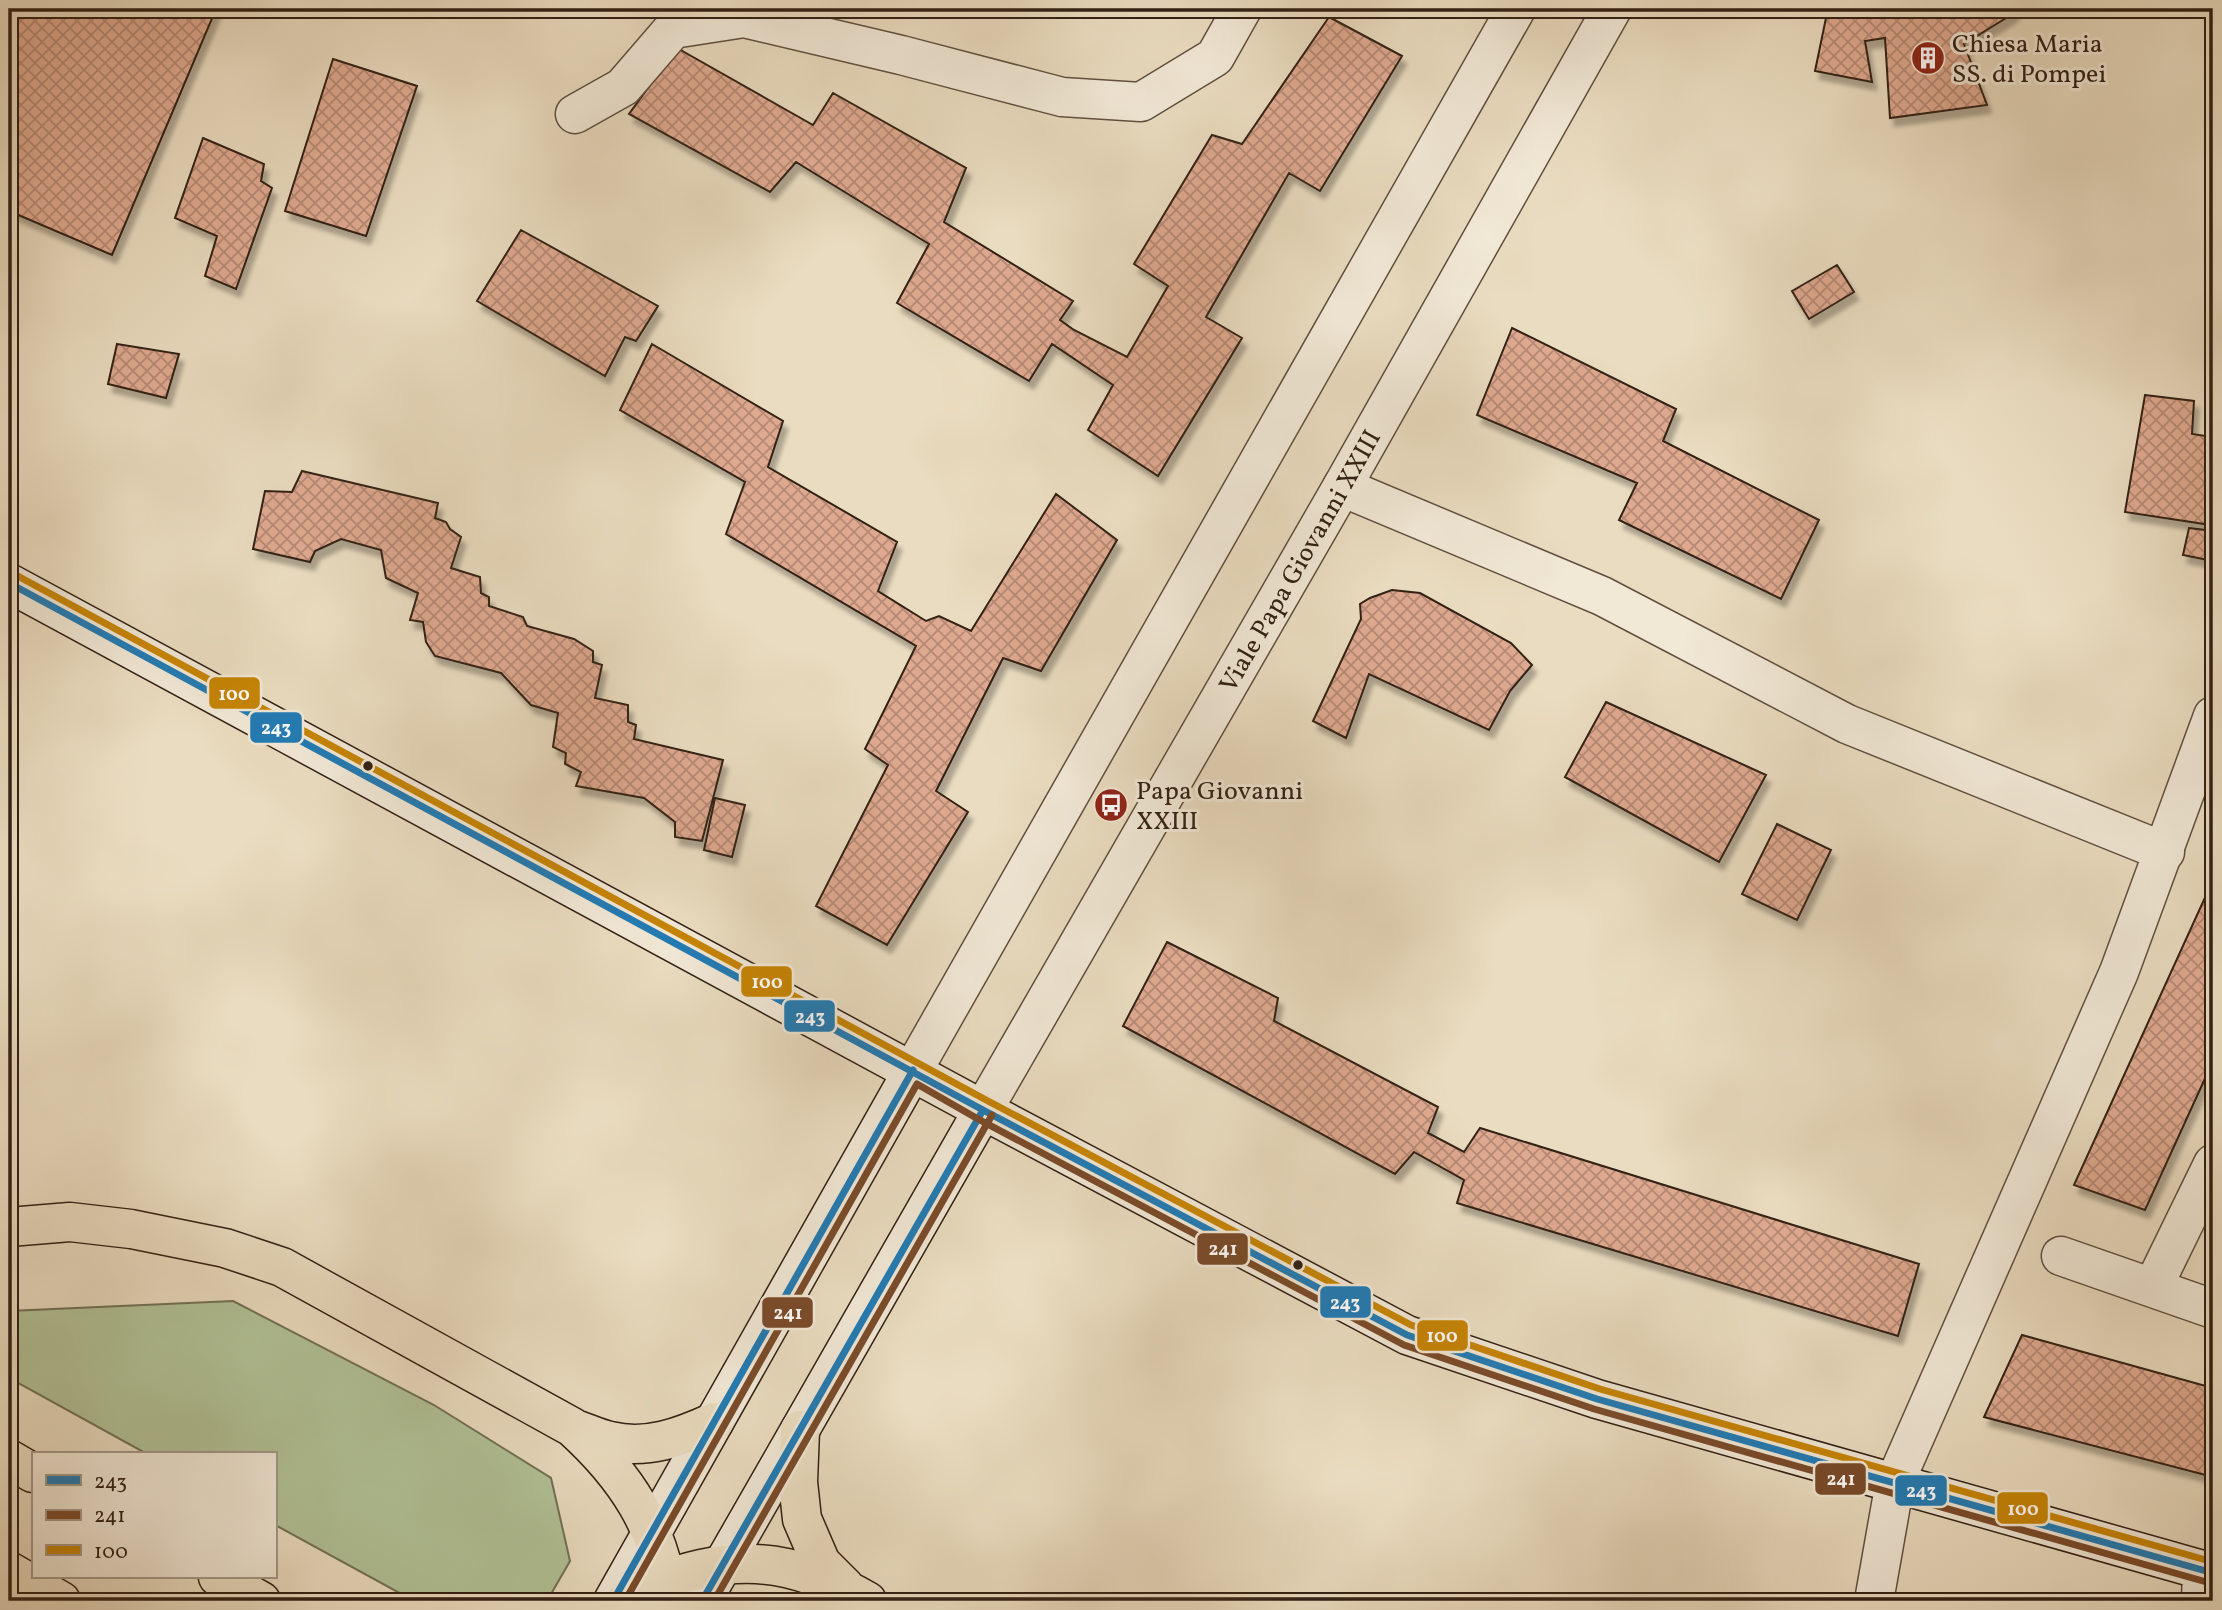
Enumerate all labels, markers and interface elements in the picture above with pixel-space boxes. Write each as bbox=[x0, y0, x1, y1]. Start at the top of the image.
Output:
place label: Chiesa Maria SS. di Pompei bbox=[1952, 27, 2106, 93]
building icon: Chiesa Maria SS. di Pompei bbox=[1909, 39, 1947, 77]
street label: Viale Papa Giovanni XXIII bbox=[1211, 424, 1391, 699]
line badge: 100 bbox=[208, 676, 261, 710]
text: 100 bbox=[218, 682, 250, 708]
line badge: 243 bbox=[249, 711, 303, 744]
text: 243 bbox=[261, 716, 291, 742]
unlabelled marker bbox=[361, 759, 375, 773]
place label: Papa Giovanni XXIII bbox=[1136, 774, 1303, 840]
bus stop icon: Papa Giovanni XXIII bbox=[1092, 786, 1130, 824]
line badge: 100 bbox=[740, 965, 793, 998]
text: 100 bbox=[751, 970, 783, 996]
line badge: 243 bbox=[783, 999, 836, 1033]
text: 243 bbox=[795, 1005, 825, 1031]
line badge: 241 bbox=[1196, 1232, 1249, 1266]
text: 241 bbox=[1209, 1237, 1237, 1263]
unlabelled marker bbox=[1291, 1258, 1305, 1272]
line badge: 243 bbox=[1319, 1285, 1372, 1319]
text: 243 bbox=[1330, 1291, 1360, 1317]
line badge: 241 bbox=[761, 1296, 814, 1329]
text: 241 bbox=[774, 1301, 802, 1327]
line badge: 100 bbox=[1416, 1319, 1469, 1352]
text: 100 bbox=[1426, 1324, 1458, 1350]
legend bbox=[32, 1452, 276, 1578]
line badge: 241 bbox=[1814, 1462, 1867, 1496]
text: 241 bbox=[1827, 1467, 1855, 1493]
text: 243 bbox=[94, 1468, 127, 1497]
line badge: 243 bbox=[1894, 1474, 1948, 1507]
text: 243 bbox=[1906, 1479, 1936, 1505]
line badge: 100 bbox=[1996, 1491, 2049, 1525]
text: 100 bbox=[2007, 1497, 2039, 1523]
text: 241 bbox=[94, 1502, 125, 1531]
text: 100 bbox=[94, 1538, 128, 1567]

